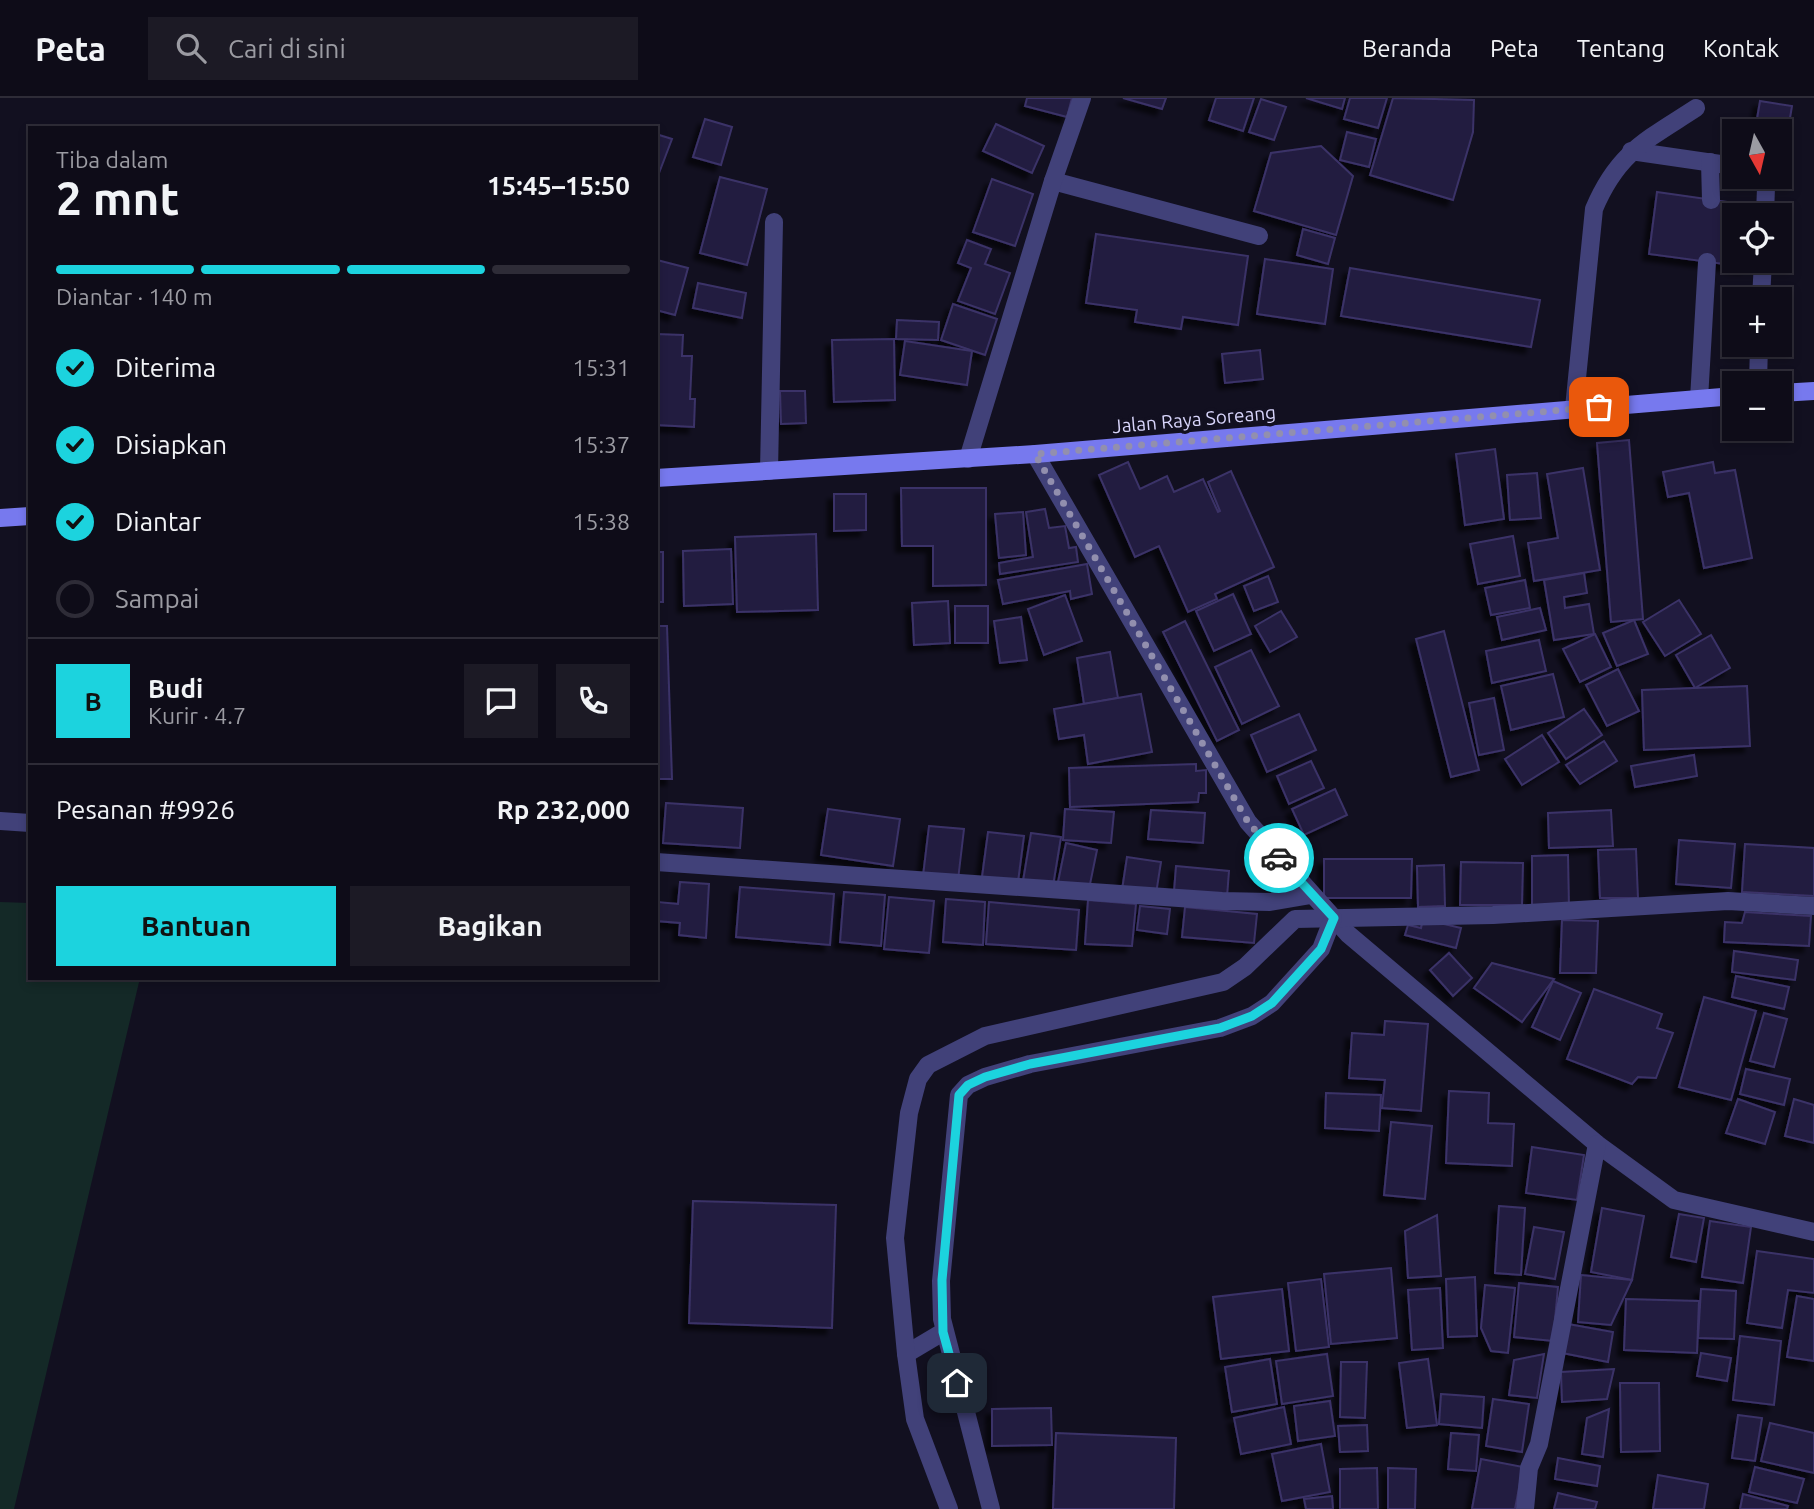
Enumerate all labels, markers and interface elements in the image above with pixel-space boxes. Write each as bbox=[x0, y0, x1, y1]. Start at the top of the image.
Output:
search box bbox=[148, 17, 638, 80]
icon: search bbox=[172, 29, 210, 67]
text: Peta bbox=[35, 30, 106, 67]
text: Cari di sini bbox=[228, 34, 346, 63]
text: Beranda bbox=[1362, 35, 1452, 62]
text: Peta bbox=[1490, 35, 1539, 62]
text: Tentang bbox=[1577, 35, 1665, 62]
text: Kontak bbox=[1703, 35, 1779, 62]
north arrow bbox=[1722, 119, 1792, 189]
map controls bbox=[1722, 119, 1792, 441]
text: Tiba dalam bbox=[56, 147, 168, 172]
text: 15:45–15:50 bbox=[487, 171, 630, 200]
text: 2 mnt bbox=[56, 172, 179, 224]
button: locate bbox=[1722, 203, 1792, 273]
text: Diantar · 140 m bbox=[56, 284, 213, 309]
button: + bbox=[1722, 287, 1792, 357]
icon: check bbox=[56, 349, 94, 387]
text: Diterima bbox=[115, 353, 216, 382]
text: 15:31 bbox=[572, 355, 630, 380]
button: − bbox=[1722, 371, 1792, 441]
pin bbox=[1569, 377, 1629, 437]
icon: bag bbox=[1580, 388, 1618, 426]
street label: Jalan Raya Soreang bbox=[1111, 401, 1277, 437]
icon: check bbox=[56, 426, 94, 464]
text: Disiapkan bbox=[115, 430, 227, 459]
text: 15:37 bbox=[572, 432, 630, 457]
icon: check bbox=[56, 503, 94, 541]
text: Diantar bbox=[115, 507, 201, 536]
text: 15:38 bbox=[572, 509, 630, 534]
text: Sampai bbox=[115, 584, 199, 613]
button: chat bbox=[464, 664, 538, 738]
button: phone bbox=[556, 664, 630, 738]
text: Budi bbox=[148, 674, 203, 703]
text: B bbox=[84, 687, 102, 716]
text: Kurir · 4.7 bbox=[148, 703, 246, 728]
text: Pesanan #9926 bbox=[56, 795, 235, 824]
text: Rp 232,000 bbox=[497, 795, 630, 824]
courier bbox=[1244, 823, 1314, 893]
icon: car bbox=[1260, 839, 1298, 877]
button: Bantuan bbox=[56, 886, 336, 966]
button: Bagikan bbox=[350, 886, 630, 966]
pin bbox=[927, 1353, 987, 1413]
icon: home bbox=[938, 1364, 976, 1402]

